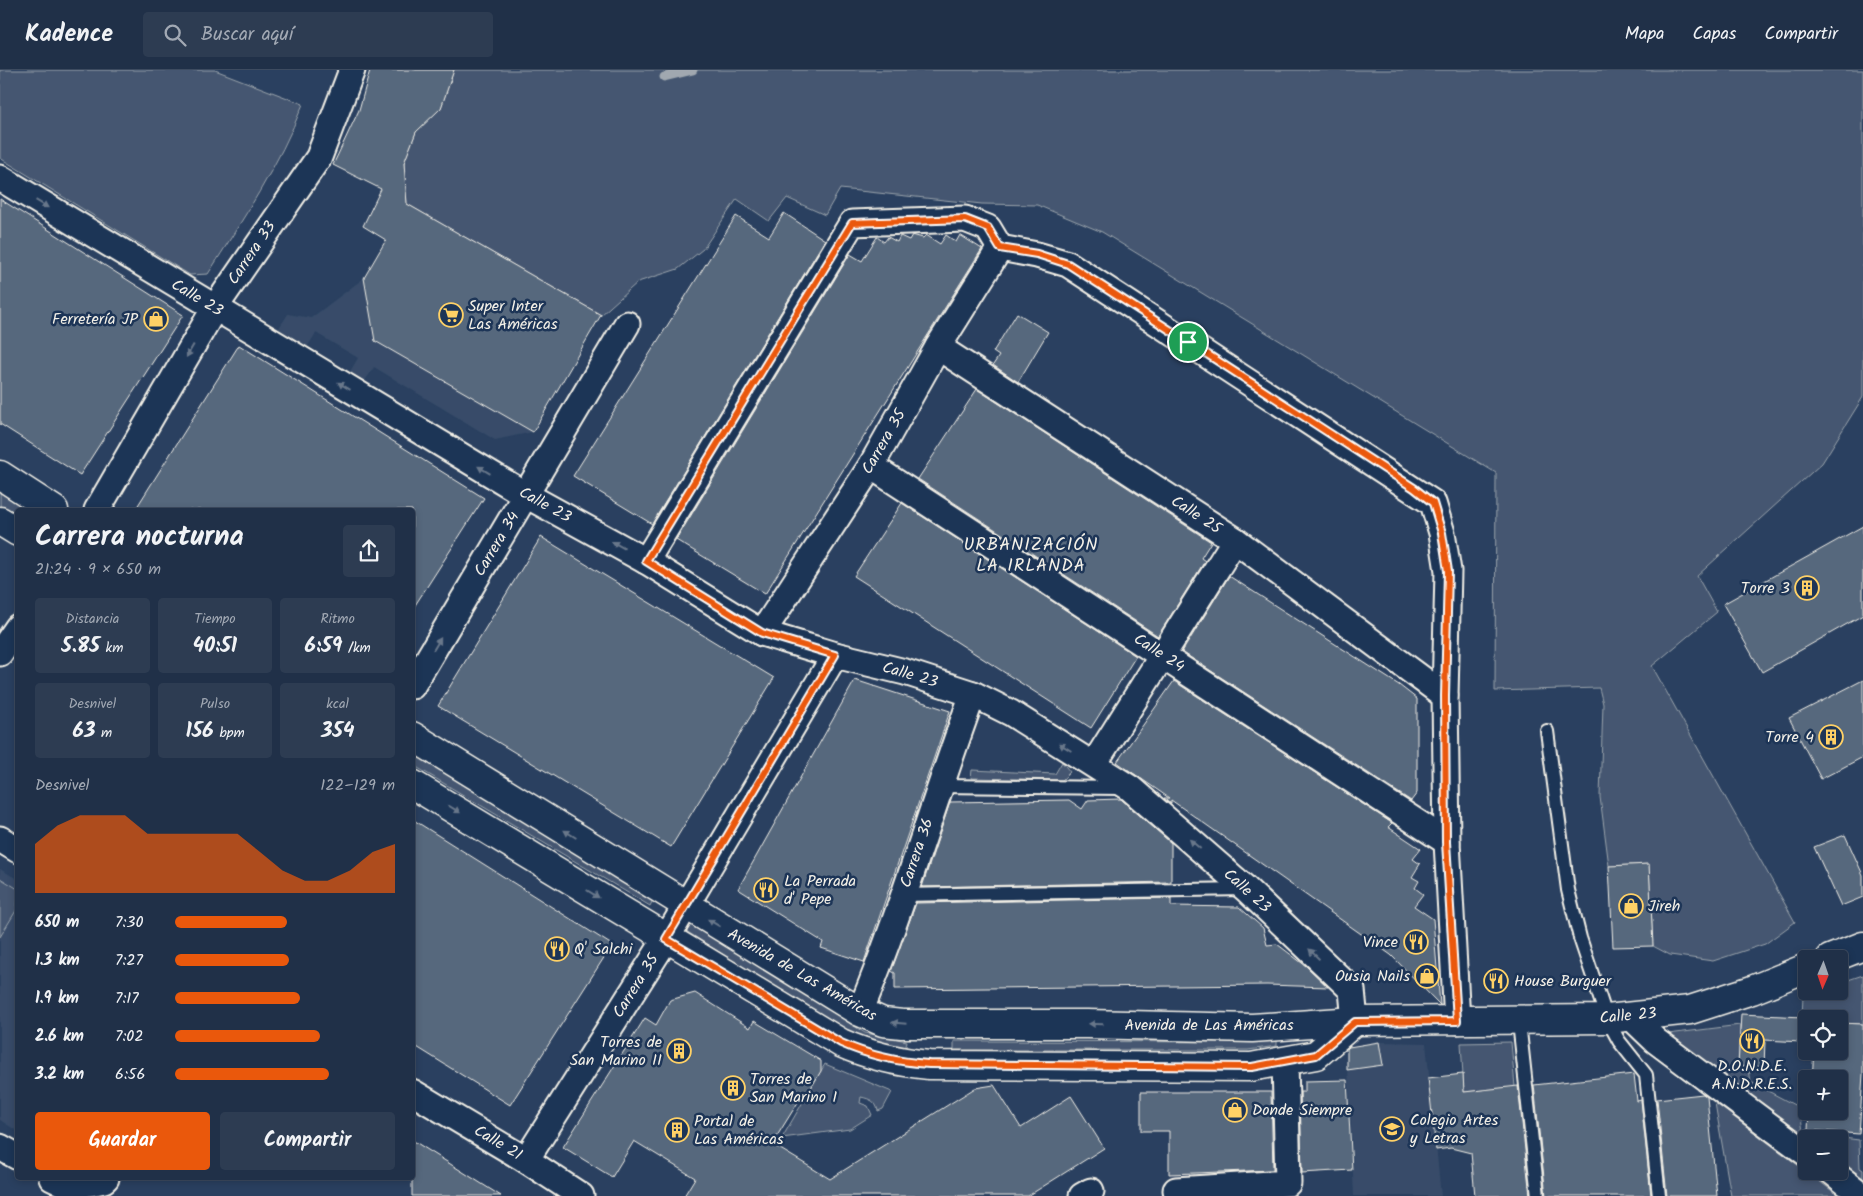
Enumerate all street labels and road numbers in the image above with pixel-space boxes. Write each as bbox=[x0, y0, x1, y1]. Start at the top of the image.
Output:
street label: Carrera 33 bbox=[221, 216, 283, 290]
street label: Calle 23 bbox=[166, 273, 228, 323]
street label: Carrera 35 bbox=[855, 403, 913, 479]
street label: Calle 23 bbox=[514, 480, 576, 530]
street label: Calle 25 bbox=[1166, 489, 1228, 542]
street label: Carrera 34 bbox=[468, 507, 526, 581]
street label: Calle 24 bbox=[1128, 627, 1190, 679]
street label: Calle 23 bbox=[879, 655, 941, 695]
street label: Carrera 36 bbox=[893, 815, 941, 891]
street label: Calle 23 bbox=[1217, 863, 1277, 919]
street label: Avenida de Las Américas bbox=[723, 922, 882, 1028]
street label: Carrera 35 bbox=[606, 948, 666, 1023]
street label: Calle 23 bbox=[1599, 1001, 1657, 1031]
street label: Avenida de Las Américas bbox=[1124, 1013, 1294, 1038]
street label: Calle 21 bbox=[469, 1119, 527, 1167]

